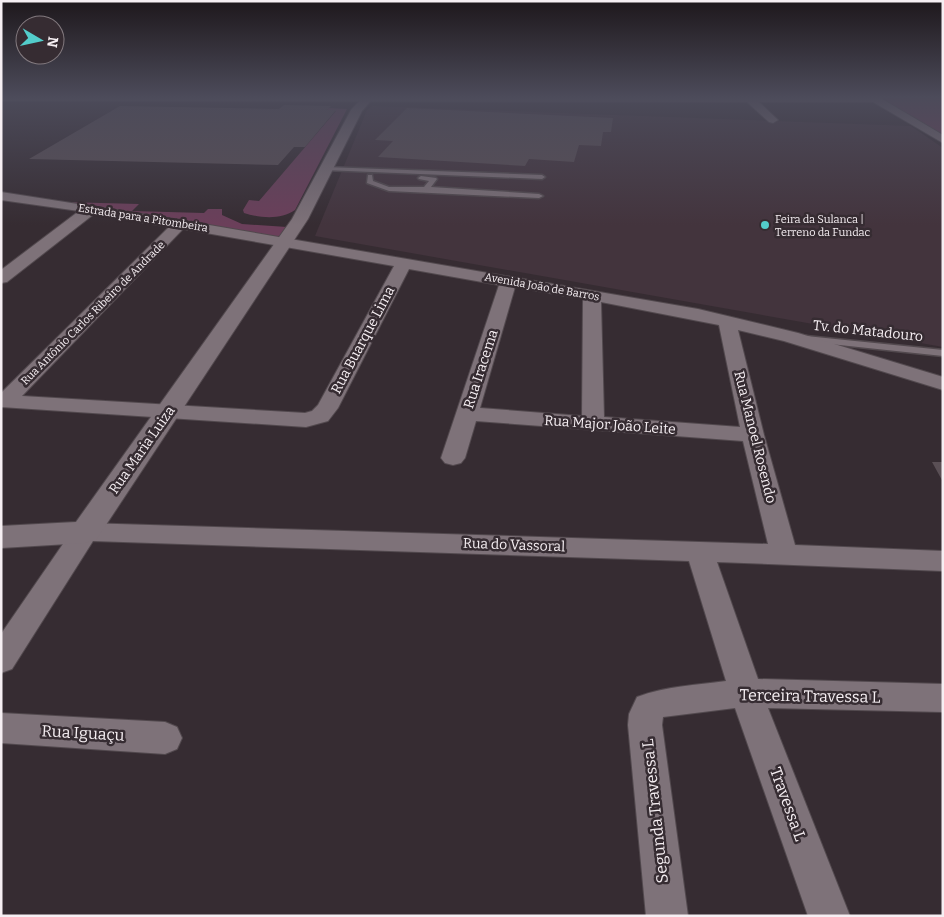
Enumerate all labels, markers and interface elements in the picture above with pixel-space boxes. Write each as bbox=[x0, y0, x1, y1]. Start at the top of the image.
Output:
north arrow bbox=[15, 15, 65, 65]
text: N bbox=[43, 35, 62, 49]
street label: Estrada para a Pitombeira bbox=[77, 201, 209, 235]
place label: Feira da Sulanca | Terreno da Fundac bbox=[775, 213, 871, 239]
marker: Feira da Sulanca | Terreno da Fundac bbox=[759, 219, 771, 231]
street label: Rua Antônio Carlos Ribeiro de Andrade bbox=[18, 238, 168, 388]
street label: Avenida João de Barros bbox=[483, 270, 601, 304]
street label: Rua Buarque Lima bbox=[328, 283, 399, 397]
street label: Tv. do Matadouro bbox=[812, 317, 924, 345]
street label: Rua Iracema bbox=[460, 327, 502, 411]
street label: Rua Manoel Rosendo bbox=[730, 369, 780, 505]
street label: Rua Maria Luiza bbox=[105, 403, 179, 497]
street label: Rua Major João Leite bbox=[544, 412, 676, 438]
street label: Rua do Vassoral bbox=[463, 535, 565, 555]
street label: Terceira Travessa L bbox=[739, 685, 881, 707]
street label: Rua Iguaçu bbox=[41, 721, 125, 745]
street label: Segunda Travessa L bbox=[638, 738, 672, 884]
street label: Travessa L bbox=[766, 765, 810, 844]

